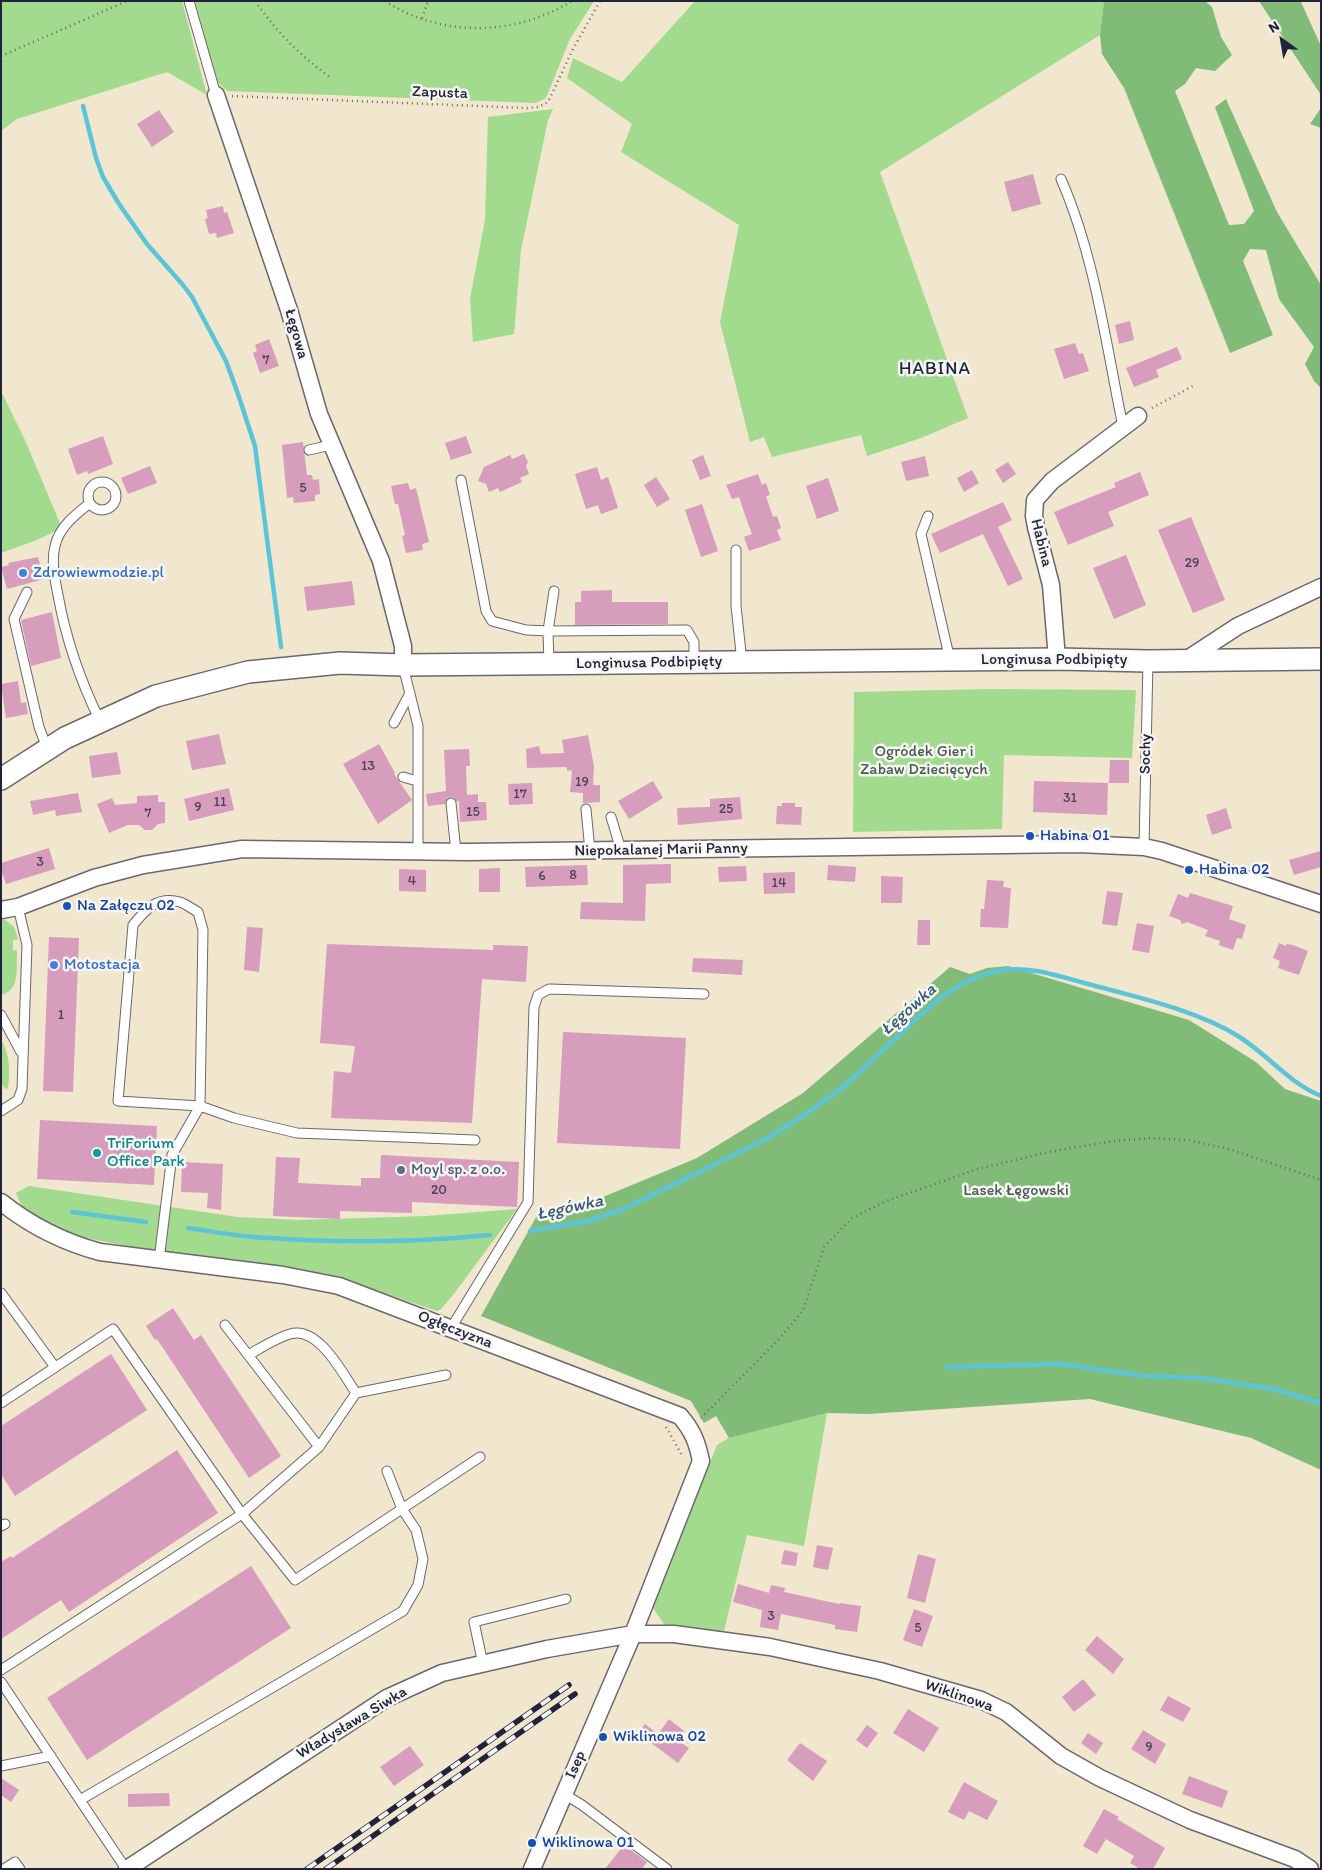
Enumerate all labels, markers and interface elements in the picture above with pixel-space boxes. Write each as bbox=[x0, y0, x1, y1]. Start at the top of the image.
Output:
north arrow bbox=[1257, 15, 1307, 65]
text: N bbox=[1265, 17, 1282, 37]
street label: Zapusta bbox=[412, 82, 468, 104]
street label: Łęgowa bbox=[280, 307, 312, 361]
house number: 7 bbox=[263, 352, 269, 368]
district label: HABINA bbox=[899, 358, 971, 380]
house number: 5 bbox=[299, 480, 307, 496]
street label: Habina bbox=[1026, 517, 1056, 569]
house number: 29 bbox=[1185, 555, 1199, 571]
place label: Zdrowiewmodzie.pl bbox=[33, 563, 164, 583]
marker: Zdrowiewmodzie.pl bbox=[17, 567, 29, 579]
street label: Longinusa Podbipięty bbox=[981, 650, 1127, 670]
street label: Longinusa Podbipięty bbox=[576, 652, 722, 674]
street label: Sochy bbox=[1136, 734, 1156, 774]
park label: Ogródek Gier i Zabaw Dziecięcych bbox=[860, 742, 988, 780]
house number: 13 bbox=[361, 758, 375, 774]
house number: 19 bbox=[575, 774, 589, 790]
house number: 17 bbox=[513, 786, 527, 802]
house number: 31 bbox=[1063, 790, 1077, 806]
house number: 11 bbox=[214, 794, 226, 810]
house number: 9 bbox=[194, 799, 202, 815]
house number: 25 bbox=[719, 801, 733, 817]
house number: 15 bbox=[466, 804, 480, 820]
house number: 7 bbox=[145, 805, 151, 821]
place label: Habina 01 bbox=[1040, 826, 1110, 846]
marker: Habina 01 bbox=[1024, 830, 1036, 842]
street label: Niepokalanej Marii Panny bbox=[574, 839, 748, 861]
house number: 3 bbox=[36, 854, 44, 870]
place label: Habina 02 bbox=[1199, 860, 1270, 880]
marker: Habina 02 bbox=[1183, 864, 1195, 876]
house number: 8 bbox=[569, 867, 577, 883]
house number: 6 bbox=[538, 868, 546, 884]
house number: 4 bbox=[408, 873, 416, 889]
house number: 14 bbox=[772, 875, 786, 891]
place label: Na Załęczu 02 bbox=[77, 896, 175, 916]
marker: Na Załęczu 02 bbox=[61, 900, 73, 912]
place label: Motostacja bbox=[64, 955, 140, 975]
marker: Motostacja bbox=[48, 959, 60, 971]
water label: Łęgówka bbox=[877, 979, 941, 1041]
house number: 1 bbox=[58, 1007, 64, 1023]
place label: TriForium Office Park bbox=[107, 1134, 185, 1172]
marker: TriForium Office Park bbox=[91, 1147, 103, 1159]
place label: Moyl sp. z o.o. bbox=[411, 1160, 505, 1180]
marker: Moyl sp. z o.o. bbox=[395, 1164, 407, 1176]
park label: Lasek Łęgowski bbox=[963, 1181, 1069, 1201]
house number: 20 bbox=[431, 1182, 447, 1198]
water label: Łęgówka bbox=[535, 1190, 605, 1226]
street label: Ogłęczyzna bbox=[415, 1307, 495, 1353]
house number: 3 bbox=[767, 1608, 775, 1624]
house number: 5 bbox=[914, 1620, 922, 1636]
street label: Wiklinowa bbox=[922, 1675, 996, 1717]
street label: Władysława Siwka bbox=[293, 1682, 411, 1764]
place label: Wiklinowa 02 bbox=[613, 1727, 706, 1747]
marker: Wiklinowa 02 bbox=[597, 1731, 609, 1743]
house number: 9 bbox=[1145, 1739, 1153, 1755]
street label: Isep bbox=[562, 1748, 590, 1782]
place label: Wiklinowa 01 bbox=[542, 1833, 634, 1853]
marker: Wiklinowa 01 bbox=[526, 1837, 538, 1849]

